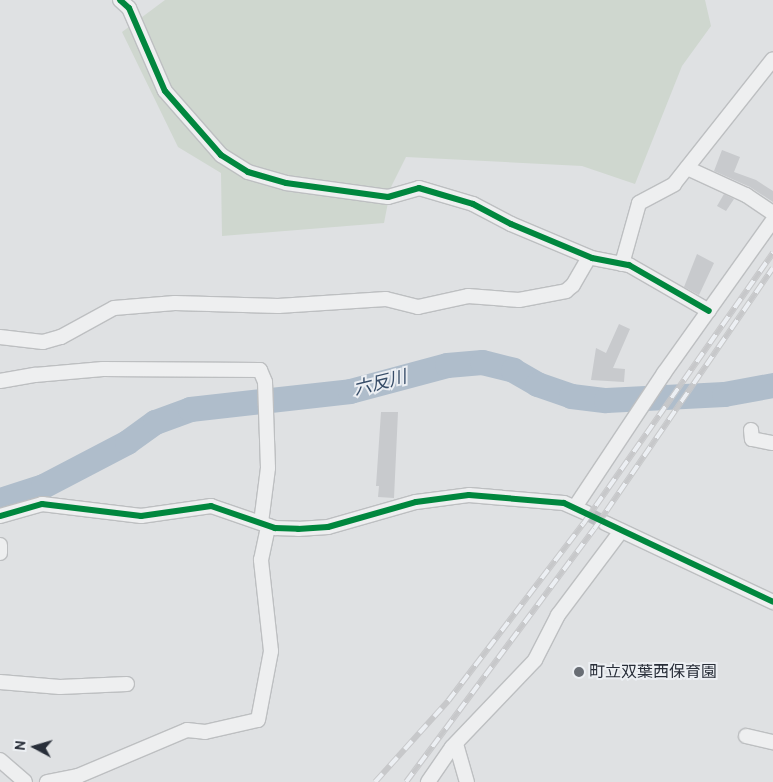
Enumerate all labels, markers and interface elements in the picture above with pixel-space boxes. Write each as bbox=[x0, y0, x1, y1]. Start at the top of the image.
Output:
water label: 六反川 bbox=[351, 366, 409, 400]
place label: 町立双葉西保育園 bbox=[589, 662, 717, 682]
marker: 町立双葉西保育園 bbox=[573, 666, 585, 678]
north arrow bbox=[10, 722, 60, 772]
text: N bbox=[11, 740, 30, 751]

